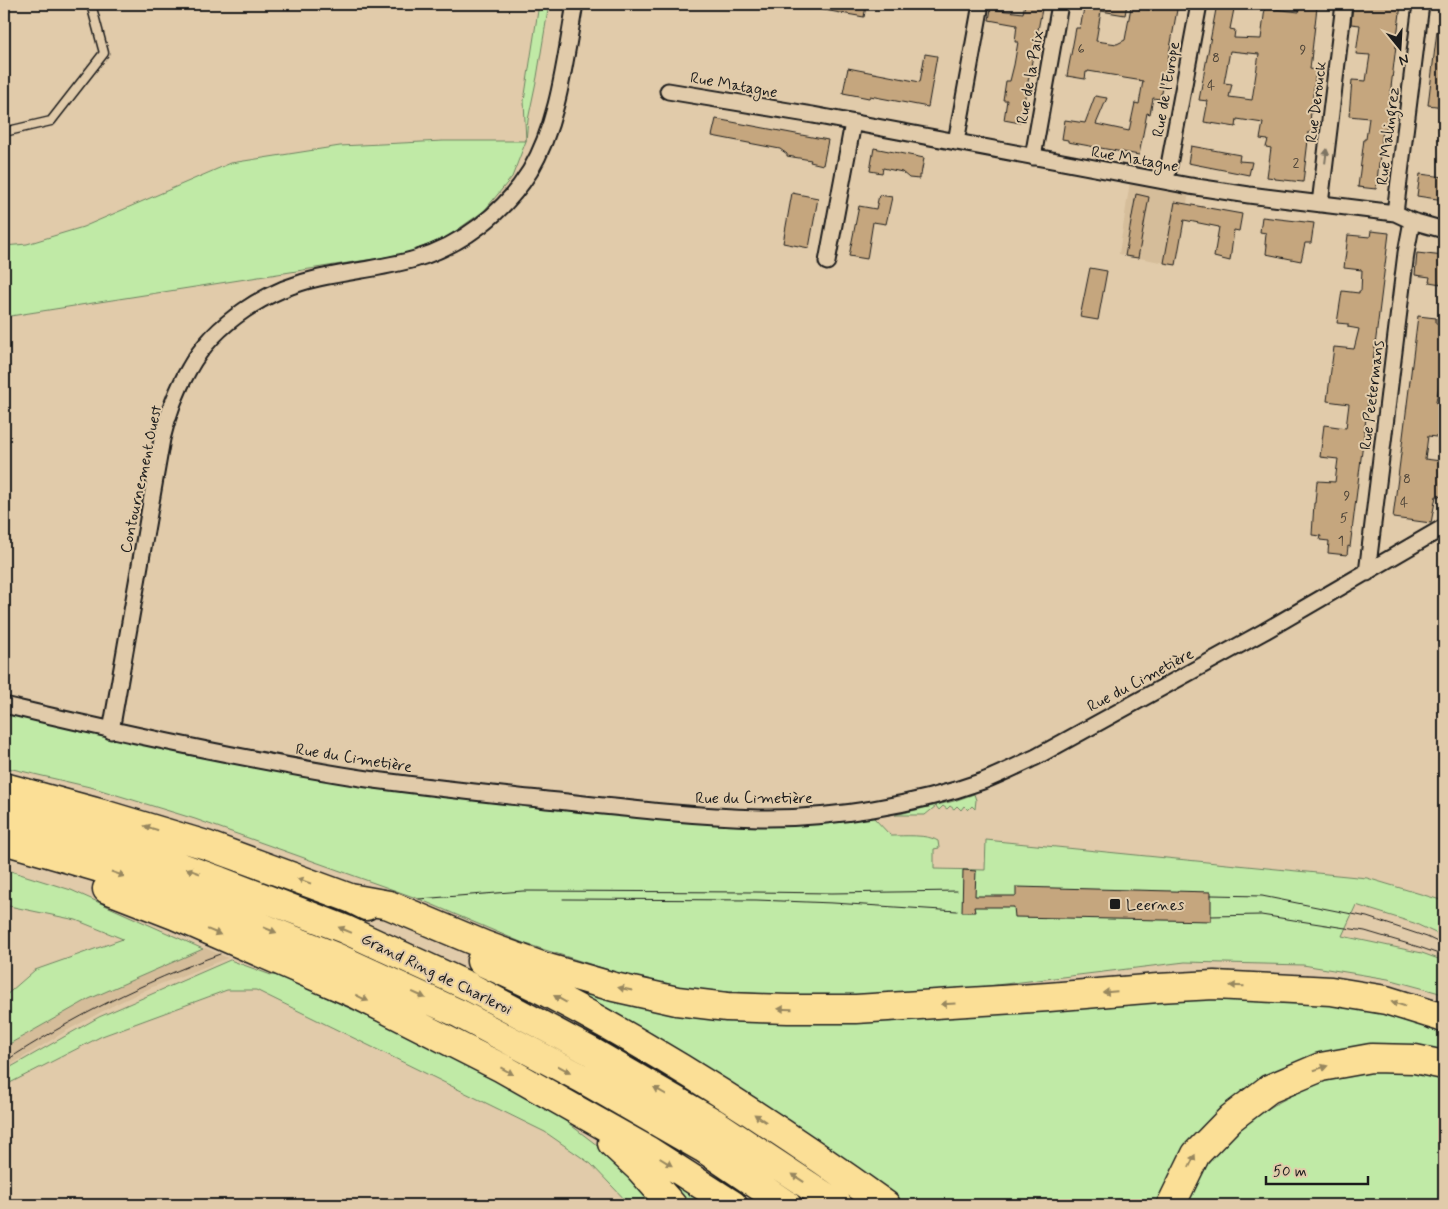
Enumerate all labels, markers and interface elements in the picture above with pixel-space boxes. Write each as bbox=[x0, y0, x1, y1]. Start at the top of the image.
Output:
north arrow bbox=[1376, 22, 1426, 72]
street label: Rue de la Paix bbox=[1012, 29, 1049, 126]
house number: 6 bbox=[1077, 40, 1085, 58]
street label: Rue de l'Europe bbox=[1148, 40, 1185, 139]
house number: 9 bbox=[1300, 41, 1307, 59]
house number: 8 bbox=[1212, 49, 1220, 67]
text: N bbox=[1396, 49, 1411, 69]
street label: Rue Derouck bbox=[1301, 60, 1332, 144]
street label: Rue Matagne bbox=[688, 67, 779, 104]
house number: 4 bbox=[1207, 77, 1215, 95]
street label: Rue Malingrez bbox=[1372, 86, 1406, 187]
street label: Rue Matagne bbox=[1089, 141, 1180, 178]
one-way arrow bbox=[1322, 148, 1330, 164]
house number: 2 bbox=[1293, 154, 1300, 172]
street label: Rue Peetermans bbox=[1355, 339, 1390, 451]
street label: Contournement Ouest bbox=[115, 403, 167, 555]
house number: 8 bbox=[1403, 470, 1411, 488]
house number: 9 bbox=[1344, 487, 1351, 505]
house number: 4 bbox=[1400, 494, 1408, 512]
house number: 5 bbox=[1340, 509, 1348, 527]
house number: 1 bbox=[1338, 532, 1344, 550]
street label: Rue du Cimetière bbox=[1084, 643, 1198, 717]
street label: Rue du Cimetière bbox=[294, 739, 414, 778]
street label: Rue du Cimetière bbox=[695, 788, 813, 809]
one-way arrow bbox=[143, 824, 158, 832]
one-way arrow bbox=[185, 867, 200, 875]
one-way arrow bbox=[110, 871, 125, 878]
one-way arrow bbox=[297, 877, 312, 884]
place label: Leernes bbox=[1126, 895, 1184, 916]
marker: Leernes bbox=[1108, 897, 1122, 911]
one-way arrow bbox=[337, 925, 352, 933]
one-way arrow bbox=[263, 927, 277, 935]
one-way arrow bbox=[207, 929, 221, 937]
street label: Grand Ring de Charleroi bbox=[357, 929, 516, 1020]
one-way arrow bbox=[1228, 981, 1244, 989]
one-way arrow bbox=[617, 985, 632, 993]
one-way arrow bbox=[1101, 988, 1117, 996]
one-way arrow bbox=[412, 991, 426, 999]
one-way arrow bbox=[355, 994, 369, 1002]
one-way arrow bbox=[552, 995, 567, 1003]
one-way arrow bbox=[1390, 999, 1405, 1007]
one-way arrow bbox=[939, 1000, 955, 1008]
one-way arrow bbox=[777, 1005, 793, 1013]
one-way arrow bbox=[1314, 1063, 1329, 1071]
one-way arrow bbox=[557, 1065, 571, 1073]
one-way arrow bbox=[501, 1067, 514, 1076]
one-way arrow bbox=[653, 1087, 668, 1095]
one-way arrow bbox=[753, 1113, 766, 1123]
one-way arrow bbox=[1188, 1154, 1197, 1169]
scale bar bbox=[1266, 1154, 1368, 1186]
one-way arrow bbox=[659, 1158, 672, 1167]
text: 50 m bbox=[1273, 1162, 1307, 1182]
one-way arrow bbox=[791, 1173, 804, 1183]

